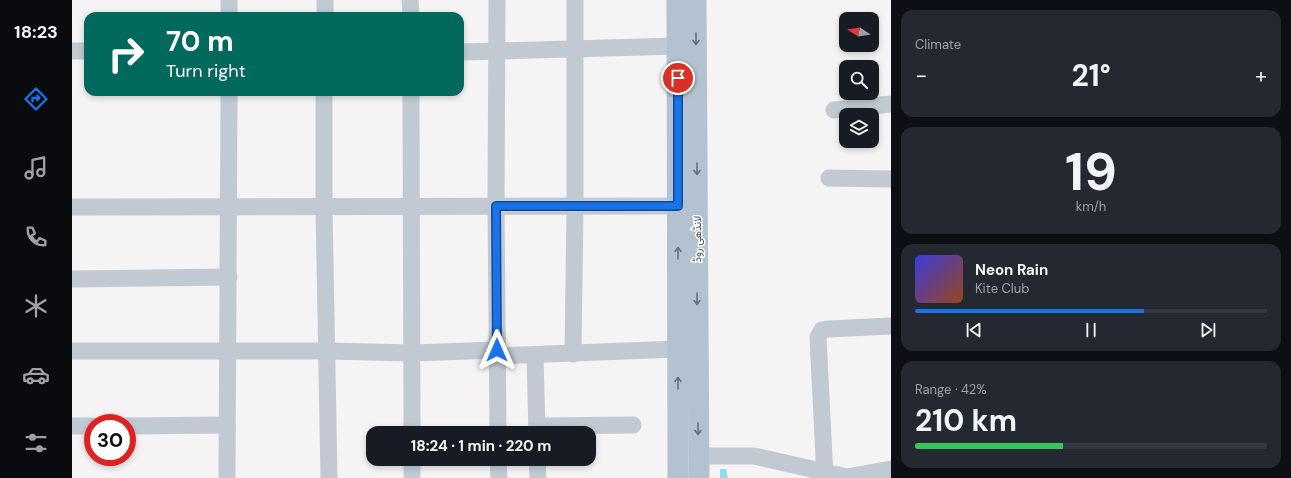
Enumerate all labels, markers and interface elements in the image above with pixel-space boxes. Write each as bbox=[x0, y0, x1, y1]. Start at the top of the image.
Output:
north arrow bbox=[839, 12, 879, 52]
map controls bbox=[839, 12, 879, 148]
text: 18:23 bbox=[14, 20, 58, 44]
text: 70 m bbox=[166, 23, 234, 60]
icon: right bbox=[100, 28, 152, 80]
one-way arrow bbox=[692, 32, 700, 45]
text: Climate bbox=[915, 36, 961, 53]
text: 21° bbox=[1071, 56, 1111, 95]
text: Turn right bbox=[166, 59, 246, 83]
button: search bbox=[839, 60, 879, 100]
pin bbox=[661, 61, 695, 95]
text: − bbox=[915, 61, 927, 90]
text: + bbox=[1255, 61, 1267, 90]
icon: arrive bbox=[667, 67, 689, 89]
icon: directions bbox=[22, 85, 50, 113]
button: layers bbox=[839, 108, 879, 148]
text: 19 bbox=[1065, 138, 1117, 206]
icon: music bbox=[22, 154, 50, 182]
one-way arrow bbox=[693, 162, 701, 175]
text: km/h bbox=[1076, 198, 1106, 215]
street label: لانڈھی روڈ bbox=[690, 216, 704, 262]
icon: phone bbox=[22, 223, 50, 251]
one-way arrow bbox=[674, 247, 682, 260]
text: Neon Rain bbox=[975, 260, 1048, 280]
text: Kite Club bbox=[975, 280, 1029, 297]
icon: climate bbox=[22, 292, 50, 320]
one-way arrow bbox=[693, 292, 701, 305]
icon: previous bbox=[963, 319, 985, 341]
icon: pause bbox=[1080, 319, 1102, 341]
icon: next bbox=[1197, 319, 1219, 341]
position arrow bbox=[476, 329, 518, 371]
icon: car bbox=[22, 361, 50, 389]
one-way arrow bbox=[674, 377, 682, 390]
text: Range · 42% bbox=[915, 381, 987, 398]
text: 210 km bbox=[915, 401, 1017, 440]
speed limit sign: 30 bbox=[84, 414, 136, 466]
one-way arrow bbox=[694, 422, 702, 435]
icon: filters bbox=[22, 429, 50, 457]
text: 18:24 · 1 min · 220 m bbox=[411, 436, 551, 456]

